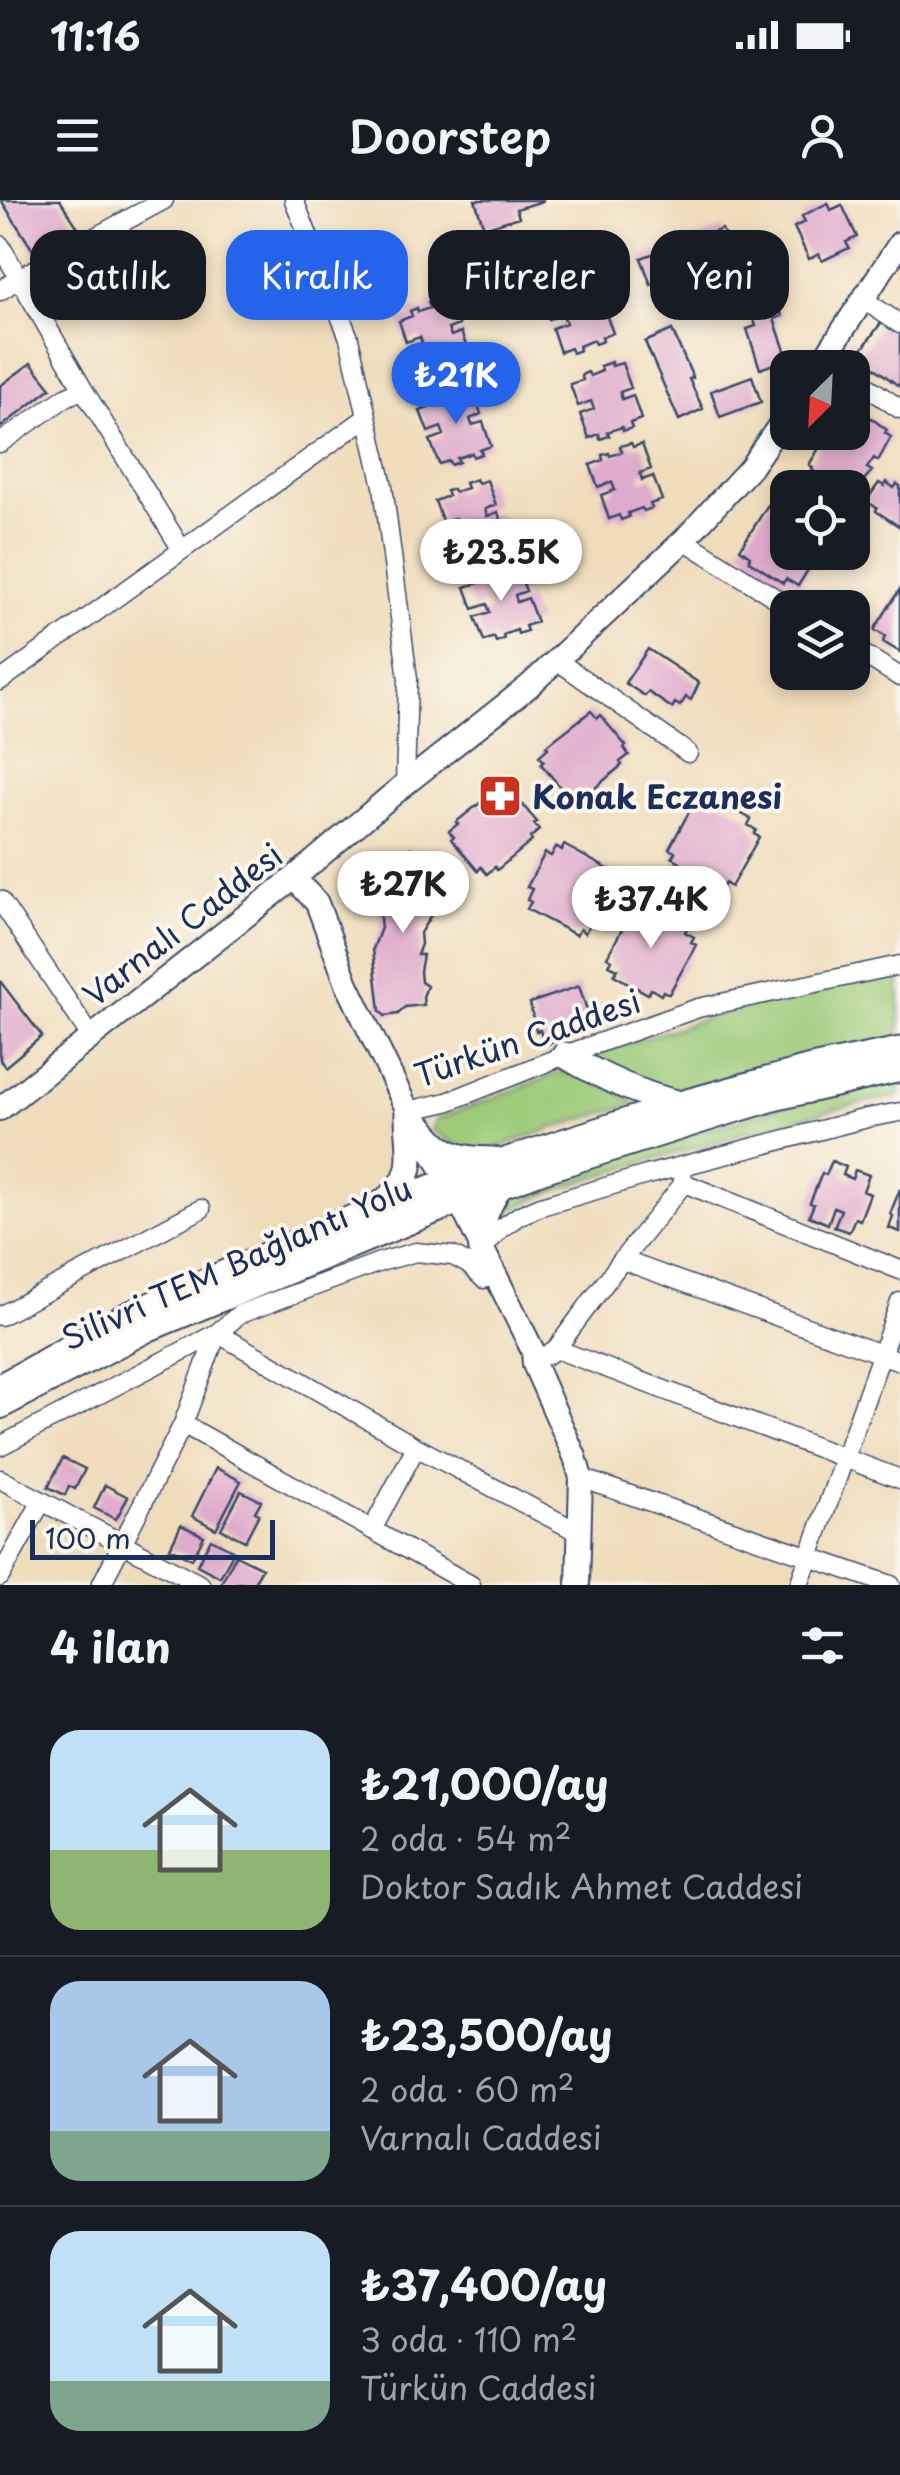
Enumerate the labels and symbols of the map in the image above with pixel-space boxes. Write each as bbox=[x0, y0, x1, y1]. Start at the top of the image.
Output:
pin: ₺21K bbox=[397, 342, 515, 427]
north arrow bbox=[770, 350, 870, 450]
pin: ₺23.5K bbox=[420, 519, 582, 604]
place label: Konak Eczanesi bbox=[532, 772, 782, 820]
pharmacy icon: Konak Eczanesi bbox=[477, 773, 523, 819]
street label: Varnalı Caddesi bbox=[72, 831, 292, 1017]
pin: ₺27K bbox=[344, 851, 462, 936]
pin: ₺37.4K bbox=[570, 866, 732, 951]
street label: Türkün Caddesi bbox=[407, 976, 647, 1098]
street label: Silivri TEM Bağlantı Yolu bbox=[53, 1163, 419, 1361]
scale bar bbox=[30, 1515, 275, 1560]

